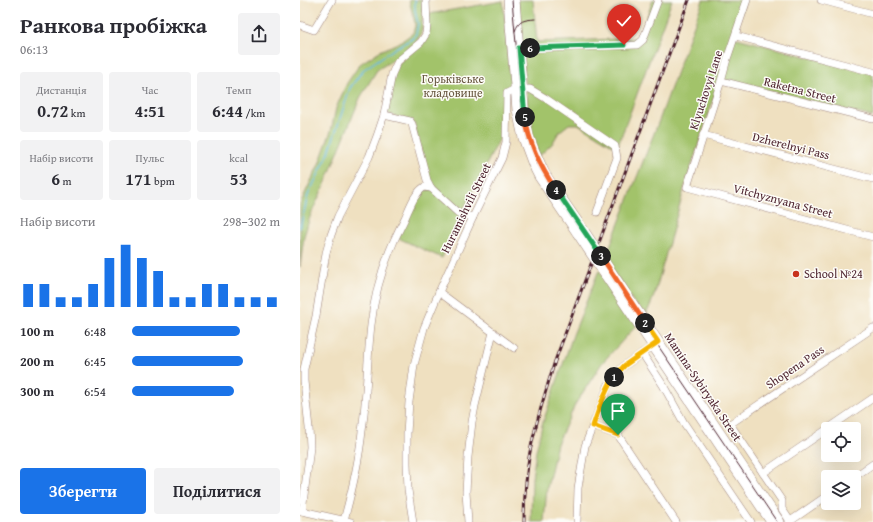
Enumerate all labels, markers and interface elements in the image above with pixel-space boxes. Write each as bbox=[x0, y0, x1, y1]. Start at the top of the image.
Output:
pin bbox=[607, 4, 641, 45]
text: Ранкова пробіжка bbox=[20, 9, 207, 41]
icon: check bbox=[613, 10, 635, 32]
button: share bbox=[238, 13, 280, 55]
pin: 6 bbox=[520, 38, 540, 58]
text: 06:13 bbox=[20, 40, 48, 59]
text: 6 bbox=[527, 40, 533, 56]
street label: Klyuchovyi Lane bbox=[685, 48, 726, 132]
park label: Горьківське кладовище bbox=[422, 70, 485, 101]
street label: Raketna Street bbox=[762, 72, 839, 107]
text: Дистанція bbox=[36, 82, 86, 98]
text: Час bbox=[142, 82, 158, 98]
text: Темп bbox=[226, 82, 251, 98]
text: 0.72 bbox=[37, 98, 68, 123]
text: 4:51 bbox=[134, 98, 166, 123]
text: 6:44 bbox=[212, 98, 243, 123]
text: km bbox=[68, 105, 85, 121]
text: /km bbox=[243, 105, 265, 121]
pin: 5 bbox=[515, 107, 535, 127]
text: 5 bbox=[522, 109, 528, 125]
street label: Dzherelnyi Pass bbox=[751, 128, 832, 163]
text: Набір висоти bbox=[29, 150, 93, 166]
text: Пульс bbox=[136, 150, 164, 166]
text: kcal bbox=[229, 150, 248, 166]
street label: Huramishvili Street bbox=[436, 159, 495, 256]
text: 6 bbox=[51, 166, 60, 191]
text: 171 bbox=[125, 166, 152, 191]
text: 53 bbox=[230, 166, 247, 191]
text: m bbox=[60, 173, 71, 189]
text: bpm bbox=[152, 173, 175, 189]
street label: Vitchyznyana Street bbox=[732, 179, 835, 222]
pin: 4 bbox=[546, 180, 566, 200]
text: 4 bbox=[553, 182, 559, 198]
text: Набір висоти bbox=[20, 212, 96, 231]
text: 298–302 m bbox=[223, 212, 280, 231]
pin: 3 bbox=[591, 246, 611, 266]
text: 3 bbox=[598, 248, 604, 264]
place label: School №24 bbox=[804, 265, 863, 282]
marker: School №24 bbox=[791, 269, 801, 279]
pin: 2 bbox=[635, 313, 655, 333]
text: 2 bbox=[642, 315, 648, 331]
text: 100 m bbox=[20, 322, 54, 341]
text: 6:48 bbox=[84, 322, 106, 341]
street label: Mamina-Sybiryaka Street bbox=[661, 329, 747, 445]
street label: Shopena Pass bbox=[762, 341, 828, 393]
text: 200 m bbox=[20, 352, 54, 371]
text: 6:45 bbox=[84, 352, 106, 371]
pin: 1 bbox=[604, 367, 624, 387]
text: 1 bbox=[611, 369, 617, 385]
text: 300 m bbox=[20, 382, 54, 401]
text: 6:54 bbox=[84, 382, 106, 401]
pin bbox=[601, 394, 635, 435]
icon: arrive bbox=[607, 400, 629, 422]
map controls bbox=[821, 422, 861, 510]
button: locate bbox=[821, 422, 861, 462]
button: Зберегти bbox=[20, 468, 146, 514]
button: Поділитися bbox=[154, 468, 280, 514]
button: layers bbox=[821, 470, 861, 510]

